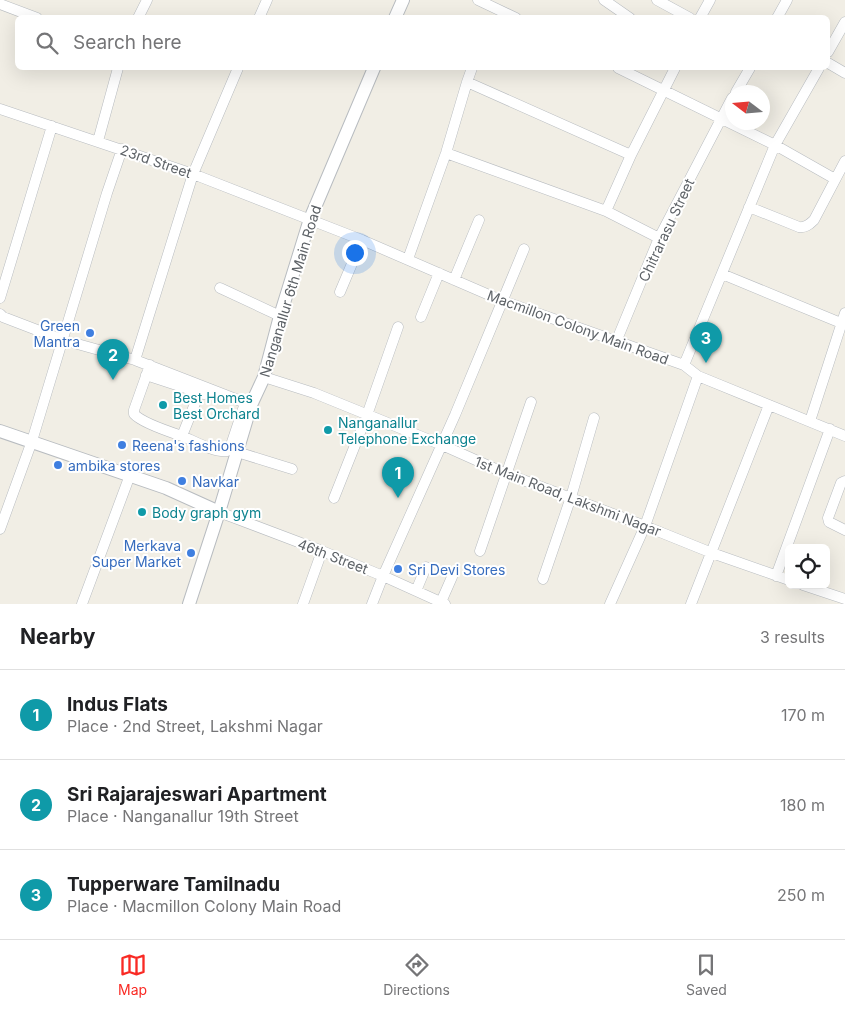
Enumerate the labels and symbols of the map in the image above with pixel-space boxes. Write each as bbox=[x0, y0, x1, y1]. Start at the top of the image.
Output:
north arrow bbox=[725, 85, 770, 130]
street label: 23rd Street bbox=[118, 141, 194, 181]
street label: Chitrarasu Street bbox=[635, 175, 698, 284]
street label: Nanganallur 6th Main Road bbox=[256, 203, 324, 379]
your location bbox=[342, 240, 368, 266]
street label: Macmillon Colony Main Road bbox=[485, 286, 671, 368]
place label: Green Mantra bbox=[34, 317, 80, 350]
pin: 3 bbox=[690, 322, 722, 363]
marker: Green Mantra bbox=[84, 327, 96, 339]
pin: 2 bbox=[97, 339, 129, 380]
place label: Best Homes Best Orchard bbox=[173, 389, 260, 422]
marker: Best Homes Best Orchard bbox=[157, 399, 169, 411]
place label: Nanganallur Telephone Exchange bbox=[338, 414, 476, 447]
marker: Nanganallur Telephone Exchange bbox=[322, 424, 334, 436]
place label: Reena's fashions bbox=[132, 437, 245, 454]
marker: Reena's fashions bbox=[116, 439, 128, 451]
street label: 1st Main Road, Lakshmi Nagar bbox=[472, 453, 664, 539]
place label: ambika stores bbox=[68, 457, 160, 474]
pin: 1 bbox=[382, 457, 414, 498]
marker: ambika stores bbox=[52, 459, 64, 471]
place label: Navkar bbox=[192, 473, 239, 490]
marker: Navkar bbox=[176, 475, 188, 487]
place label: Body graph gym bbox=[152, 504, 261, 521]
marker: Body graph gym bbox=[136, 506, 148, 518]
street label: 46th Street bbox=[295, 535, 371, 577]
place label: Merkava Super Market bbox=[92, 537, 181, 570]
marker: Merkava Super Market bbox=[185, 547, 197, 559]
place label: Sri Devi Stores bbox=[408, 561, 505, 578]
marker: Sri Devi Stores bbox=[392, 563, 404, 575]

